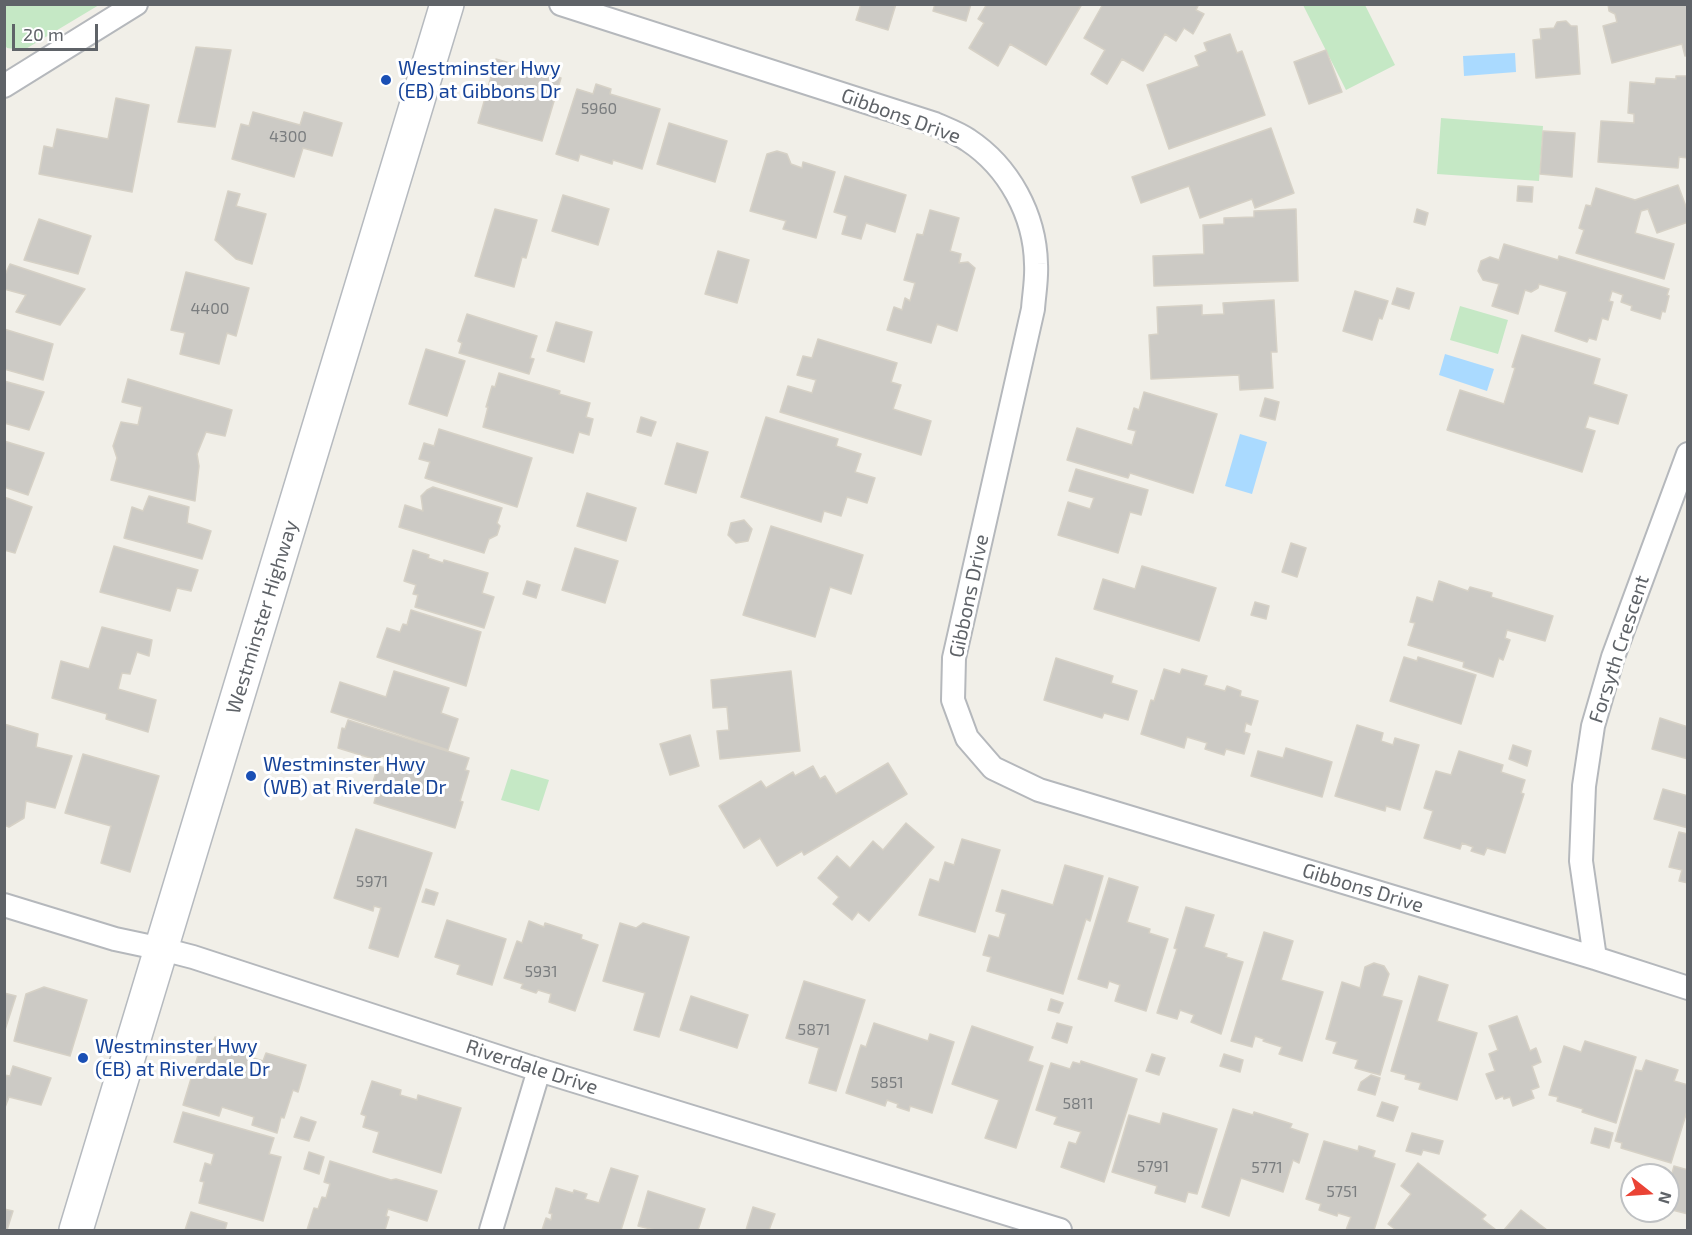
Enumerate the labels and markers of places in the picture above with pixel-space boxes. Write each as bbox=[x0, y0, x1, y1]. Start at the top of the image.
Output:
place label: Westminster Hwy (EB) at Gibbons Dr bbox=[398, 56, 561, 103]
marker: Westminster Hwy (EB) at Gibbons Dr bbox=[379, 73, 393, 87]
place label: Westminster Hwy (WB) at Riverdale Dr bbox=[263, 752, 447, 799]
marker: Westminster Hwy (WB) at Riverdale Dr bbox=[244, 769, 258, 783]
place label: Westminster Hwy (EB) at Riverdale Dr bbox=[95, 1034, 270, 1081]
marker: Westminster Hwy (EB) at Riverdale Dr bbox=[76, 1051, 90, 1065]

